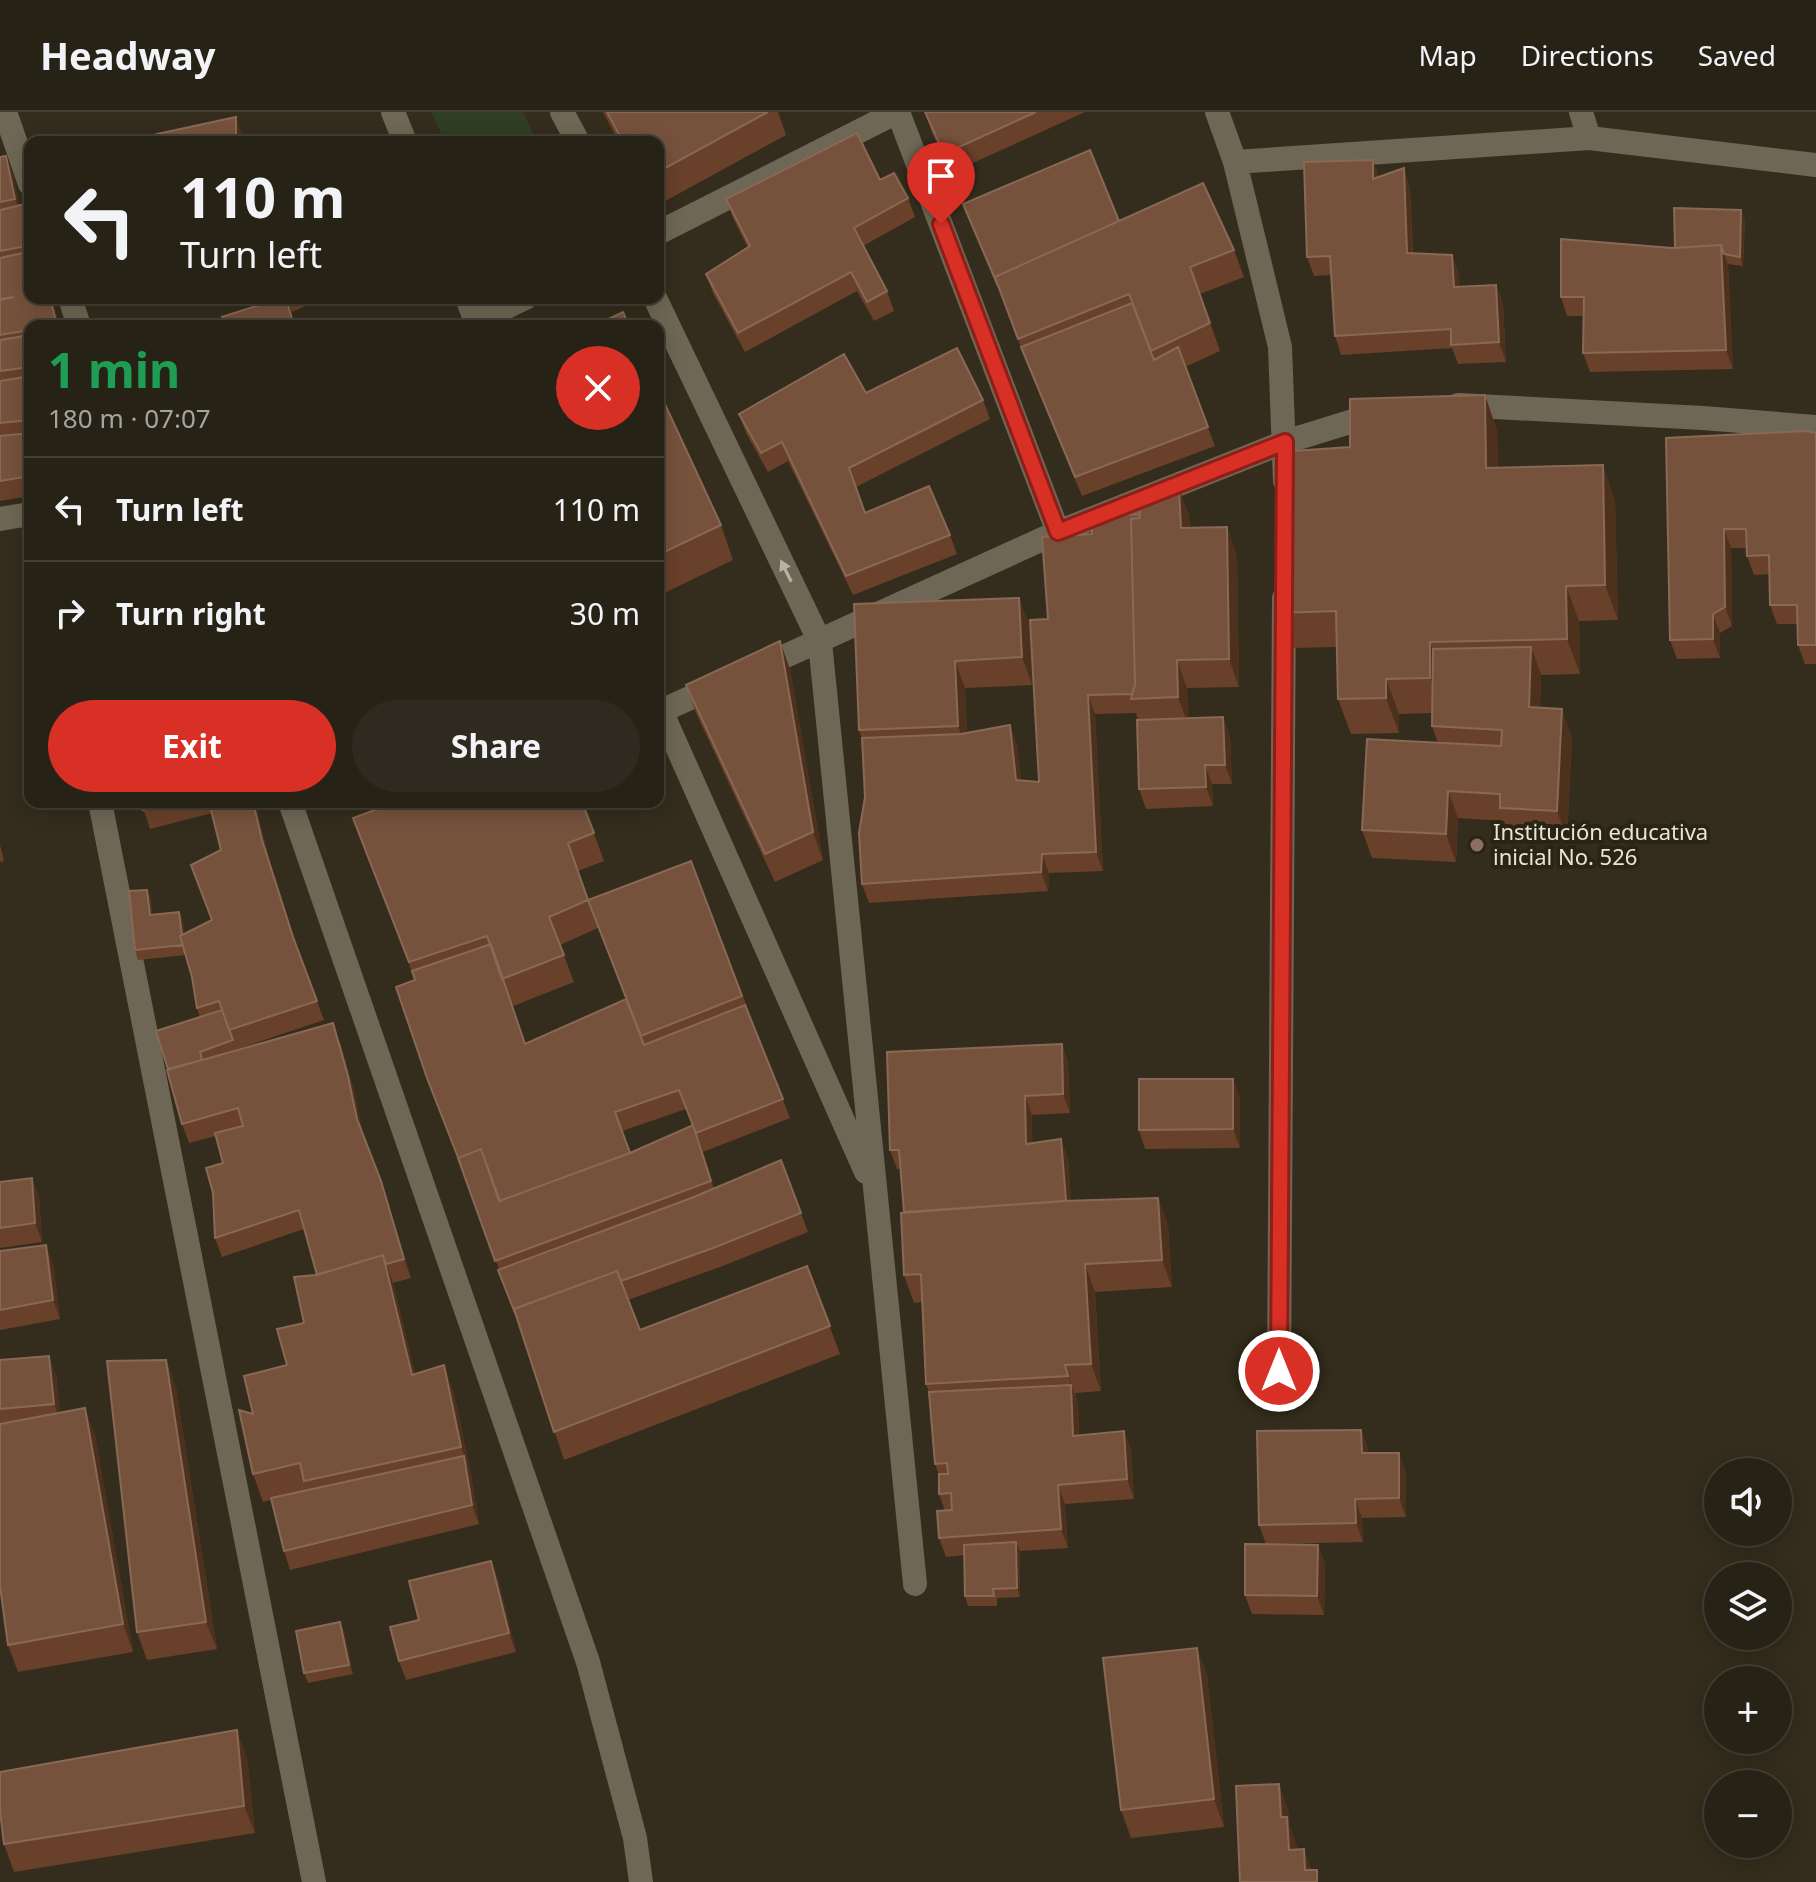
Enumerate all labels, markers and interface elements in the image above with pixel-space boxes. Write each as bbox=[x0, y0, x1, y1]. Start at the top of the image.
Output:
text: Headway bbox=[40, 29, 216, 81]
text: Map bbox=[1418, 36, 1477, 74]
text: Directions bbox=[1521, 36, 1654, 74]
text: Saved bbox=[1698, 36, 1776, 74]
pin bbox=[907, 142, 975, 224]
icon: arrive bbox=[919, 154, 963, 198]
text: 110 m bbox=[180, 158, 345, 234]
icon: left bbox=[48, 168, 152, 272]
text: Turn left bbox=[180, 230, 322, 279]
text: 1 min bbox=[48, 337, 180, 402]
button: close bbox=[556, 346, 640, 430]
text: 180 m · 07:07 bbox=[48, 400, 211, 436]
icon: left bbox=[48, 487, 92, 531]
text: Turn left bbox=[116, 489, 244, 530]
text: 110 m bbox=[553, 489, 640, 530]
one-way arrow bbox=[779, 560, 793, 583]
icon: right bbox=[48, 591, 92, 635]
text: Turn right bbox=[116, 593, 266, 634]
text: 30 m bbox=[570, 593, 640, 634]
button: Exit bbox=[48, 700, 336, 792]
button: Share bbox=[352, 700, 640, 792]
place label: Institución educativa inicial No. 526 bbox=[1493, 816, 1708, 871]
marker: Institución educativa inicial No. 526 bbox=[1468, 836, 1486, 854]
position arrow bbox=[1237, 1329, 1321, 1413]
map controls bbox=[1704, 1458, 1792, 1858]
button: sound bbox=[1704, 1458, 1792, 1546]
button: layers bbox=[1704, 1562, 1792, 1650]
button: + bbox=[1704, 1666, 1792, 1754]
button: − bbox=[1704, 1770, 1792, 1858]

